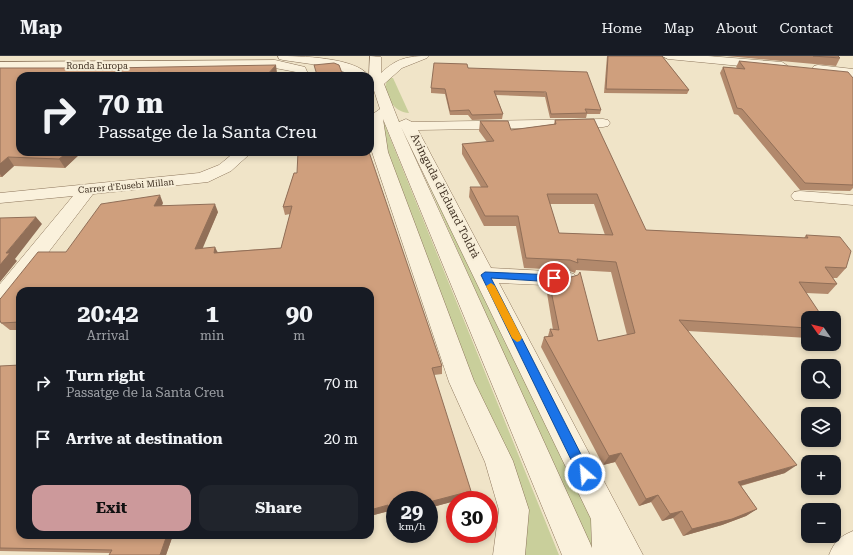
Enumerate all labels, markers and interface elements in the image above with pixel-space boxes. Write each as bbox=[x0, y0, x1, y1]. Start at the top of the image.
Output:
text: Map bbox=[20, 16, 62, 39]
text: Home bbox=[601, 20, 642, 36]
text: Map bbox=[664, 20, 694, 36]
text: About bbox=[716, 20, 758, 36]
text: Contact bbox=[780, 20, 833, 36]
street label: Ronda Europa bbox=[66, 61, 128, 71]
text: 70 m bbox=[98, 87, 163, 120]
icon: right bbox=[32, 88, 84, 140]
text: Passatge de la Santa Creu bbox=[98, 121, 317, 142]
street label: Avinguda d'Eduard Toldrà bbox=[408, 131, 482, 261]
street label: Carrer d'Eusebi Millan bbox=[78, 177, 175, 195]
pin bbox=[537, 261, 571, 295]
icon: arrive bbox=[543, 267, 565, 289]
text: 20:42 bbox=[77, 300, 139, 328]
text: 1 bbox=[205, 300, 219, 328]
text: 90 bbox=[286, 300, 313, 328]
north arrow bbox=[801, 311, 841, 351]
map controls bbox=[801, 311, 841, 543]
text: Arrival bbox=[87, 328, 129, 343]
text: min bbox=[200, 328, 224, 343]
text: m bbox=[293, 328, 305, 343]
button: search bbox=[801, 359, 841, 399]
text: Turn right bbox=[66, 367, 145, 385]
icon: right bbox=[32, 372, 54, 394]
text: 70 m bbox=[324, 374, 358, 392]
text: Passatge de la Santa Creu bbox=[66, 385, 224, 400]
button: layers bbox=[801, 407, 841, 447]
icon: arrive bbox=[32, 428, 54, 450]
text: Arrive at destination bbox=[66, 430, 222, 448]
text: 20 m bbox=[324, 430, 358, 448]
position arrow bbox=[564, 453, 606, 495]
button: + bbox=[801, 455, 841, 495]
button: Exit bbox=[32, 485, 191, 531]
button: Share bbox=[199, 485, 358, 531]
speed limit sign: 30 bbox=[446, 491, 498, 543]
text: 29 bbox=[401, 500, 423, 524]
button: − bbox=[801, 503, 841, 543]
text: km/h bbox=[399, 521, 425, 532]

